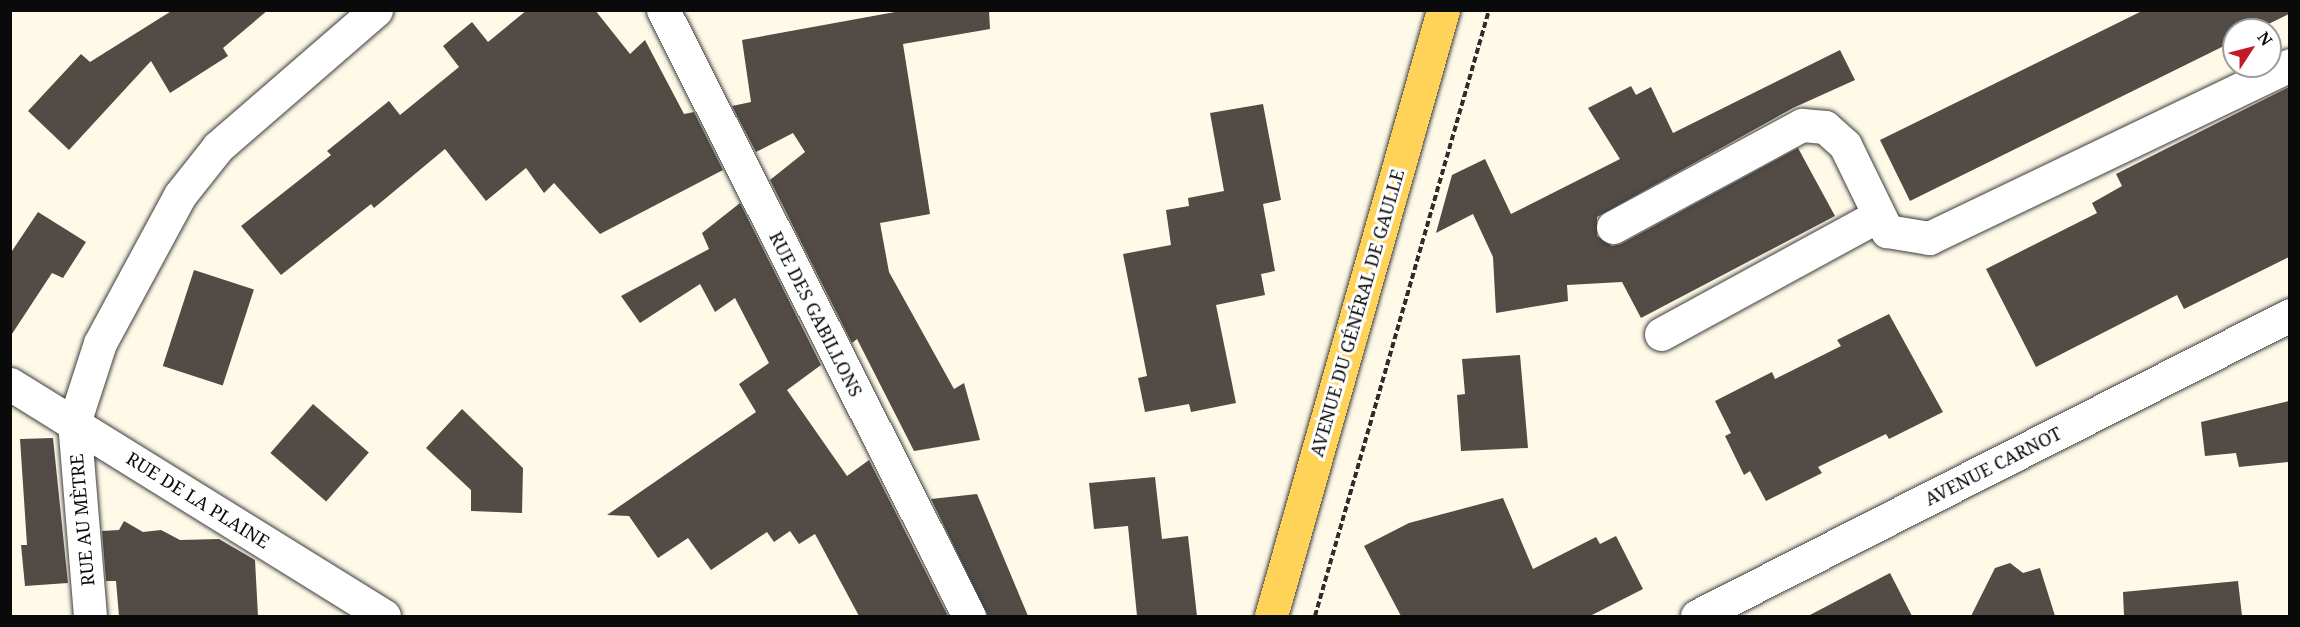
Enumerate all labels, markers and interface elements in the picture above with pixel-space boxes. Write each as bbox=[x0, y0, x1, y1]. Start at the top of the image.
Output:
north arrow bbox=[2222, 18, 2282, 78]
text: N bbox=[2252, 27, 2278, 50]
street label: AVENUE DU GÉNÉRAL DE GAULLE bbox=[1306, 167, 1408, 459]
street label: RUE DES GABILLONS bbox=[765, 228, 867, 400]
street label: AVENUE CARNOT bbox=[1921, 422, 2065, 510]
street label: RUE DE LA PLAINE bbox=[123, 447, 273, 553]
street label: RUE AU MÈTRE bbox=[65, 453, 99, 587]

